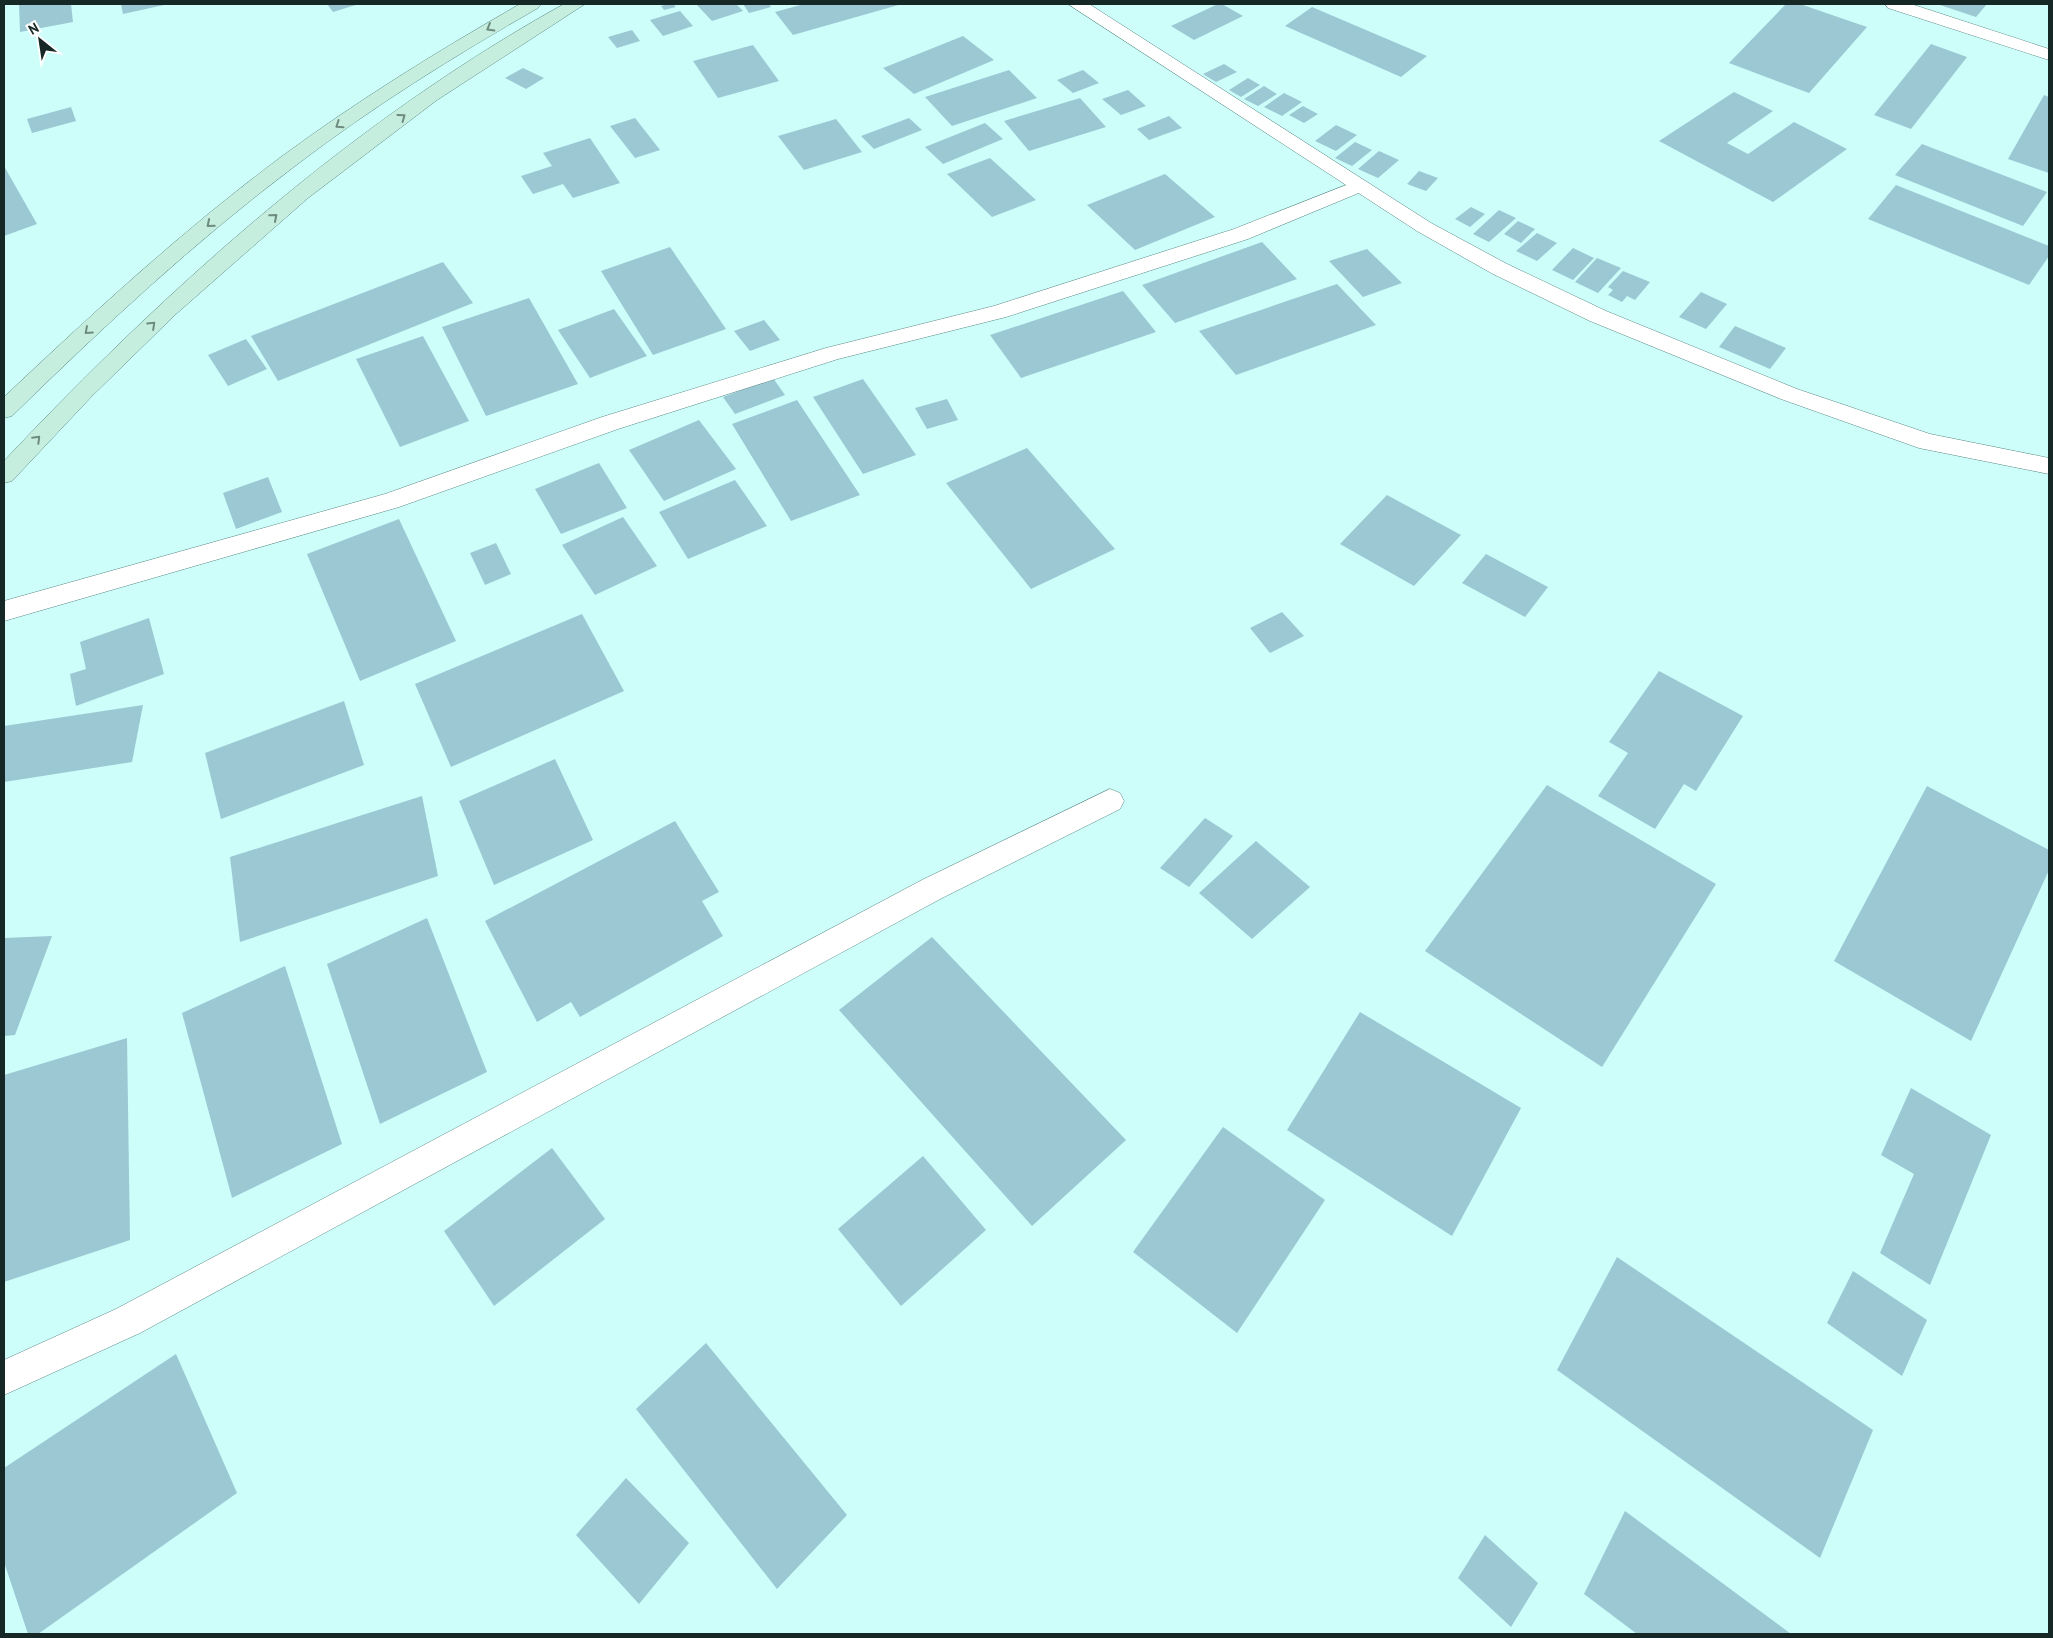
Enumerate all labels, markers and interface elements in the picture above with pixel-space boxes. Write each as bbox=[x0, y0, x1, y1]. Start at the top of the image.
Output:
north arrow bbox=[15, 15, 65, 65]
text: N bbox=[25, 19, 42, 39]
one-way arrow bbox=[486, 22, 495, 32]
one-way arrow bbox=[396, 114, 405, 123]
one-way arrow bbox=[335, 119, 344, 128]
one-way arrow bbox=[268, 214, 277, 223]
one-way arrow bbox=[207, 219, 216, 227]
one-way arrow bbox=[147, 322, 156, 331]
one-way arrow bbox=[84, 326, 93, 335]
one-way arrow bbox=[31, 436, 40, 445]

